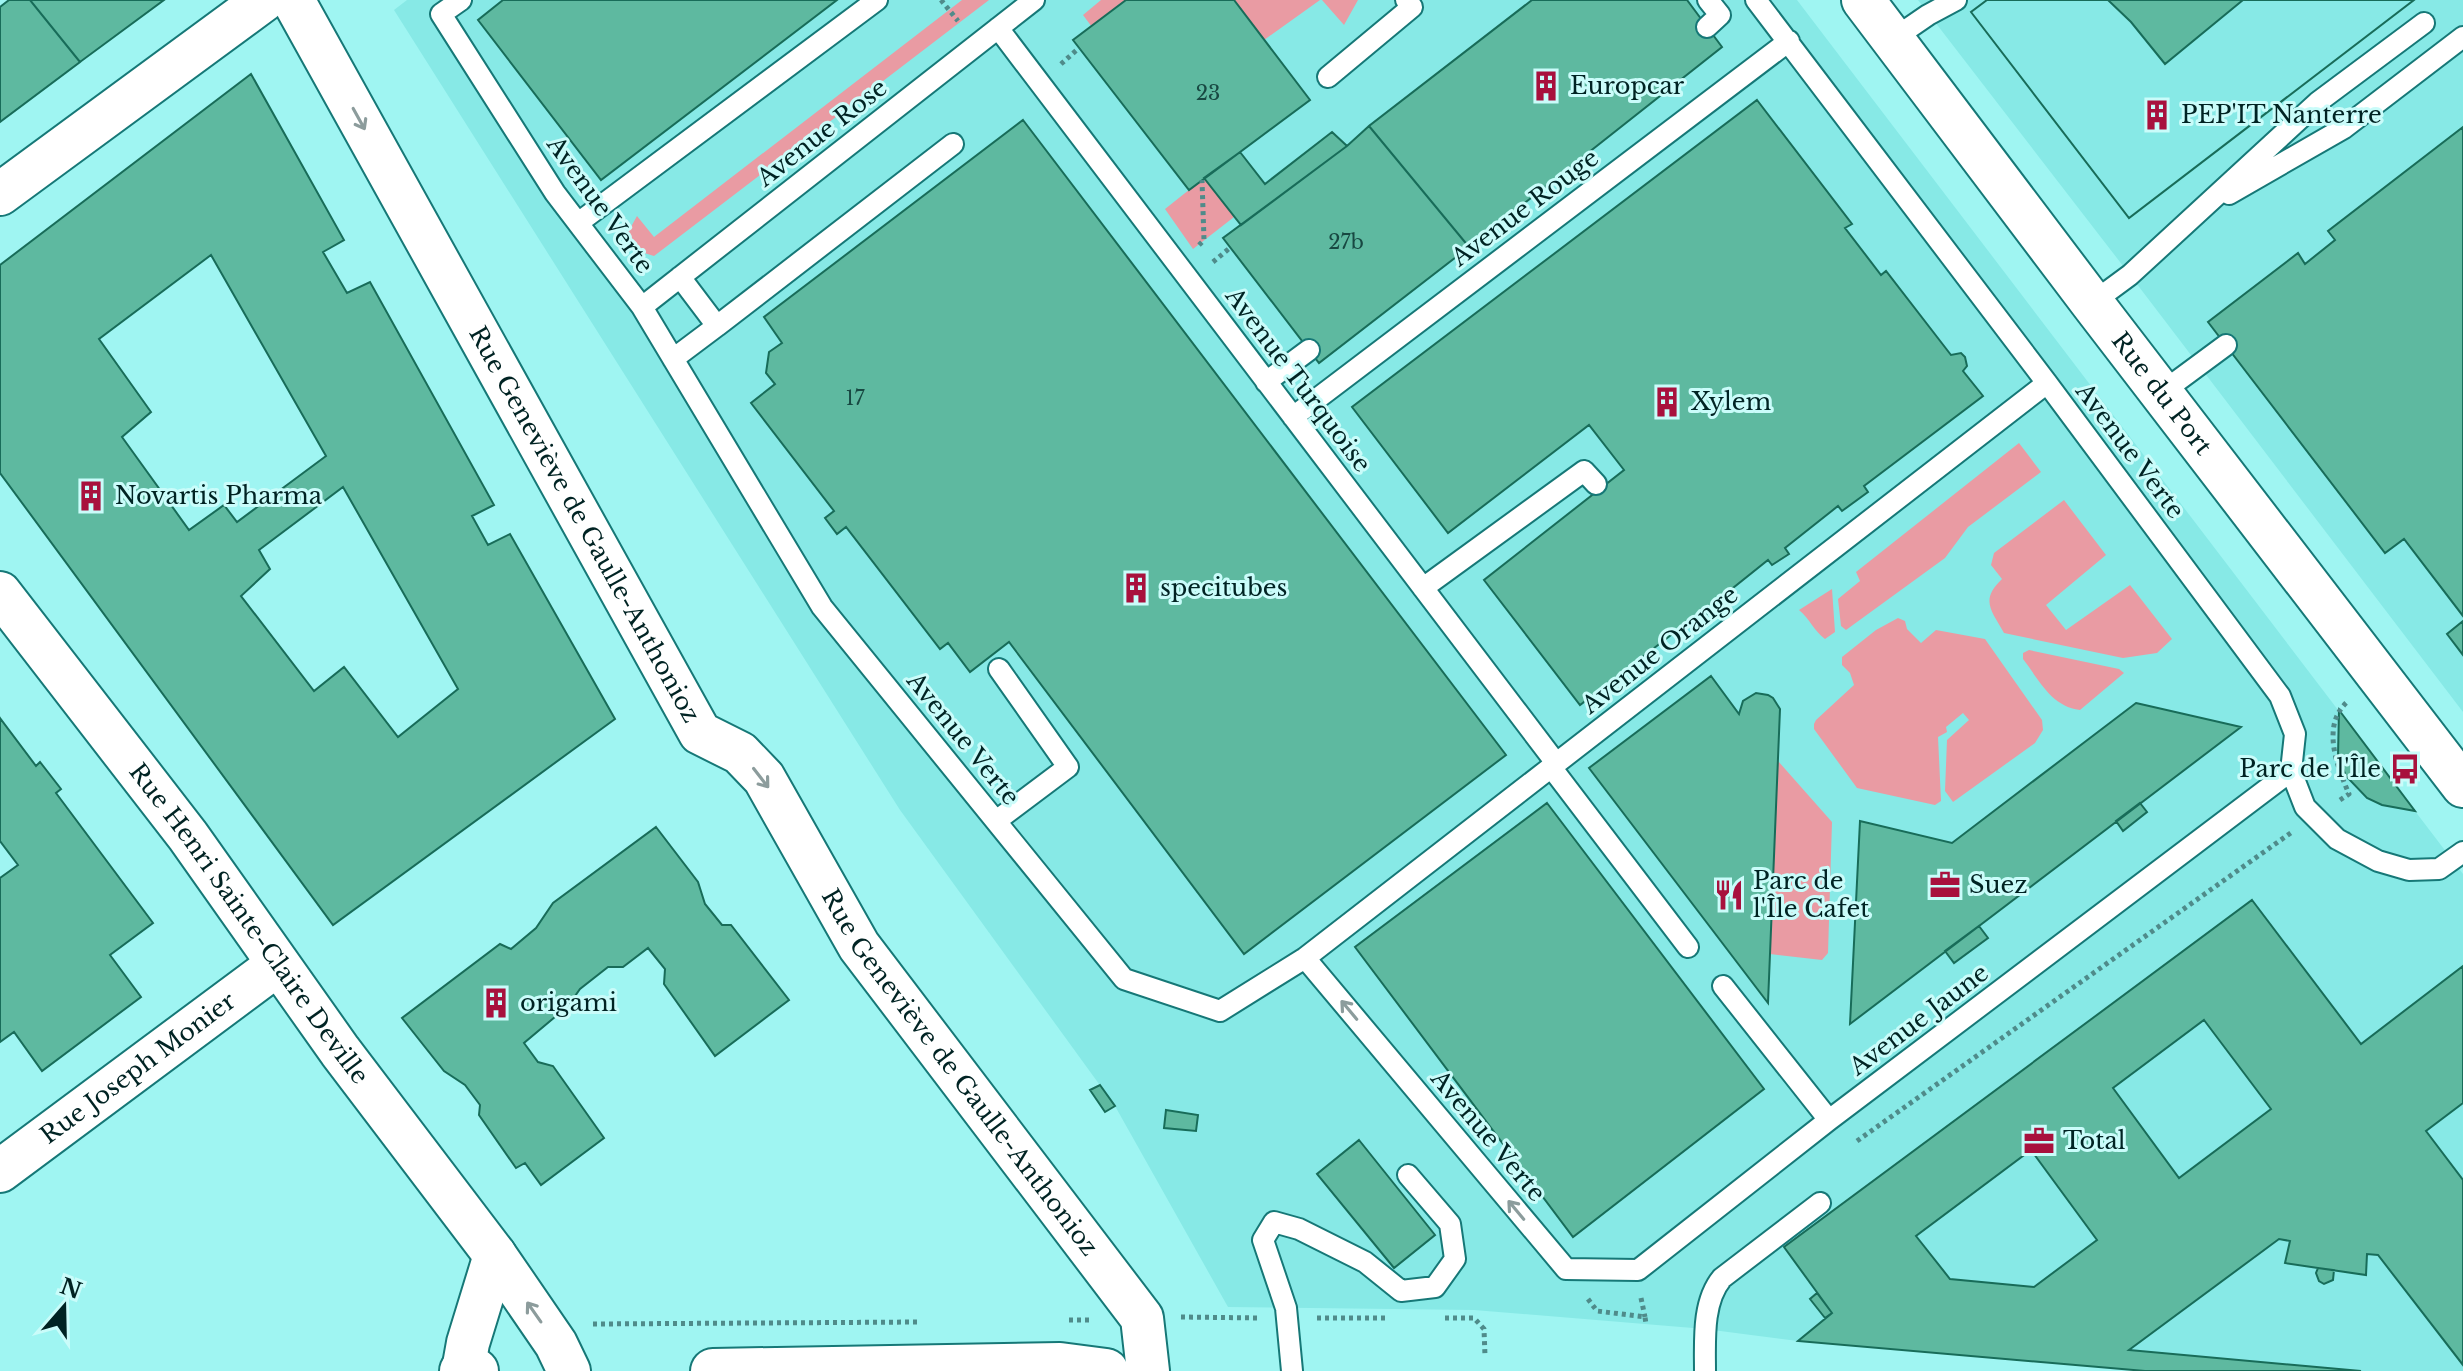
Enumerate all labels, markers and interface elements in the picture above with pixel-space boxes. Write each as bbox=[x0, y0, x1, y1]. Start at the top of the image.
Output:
building icon: Europcar bbox=[1529, 69, 1563, 103]
place label: Europcar bbox=[1570, 71, 1685, 100]
street label: Avenue Rose bbox=[750, 73, 893, 193]
house number: 23 bbox=[1196, 81, 1220, 105]
building icon: PEP'IT Nanterre bbox=[2140, 98, 2174, 132]
place label: PEP'IT Nanterre bbox=[2181, 100, 2382, 129]
one-way arrow bbox=[352, 107, 368, 130]
street label: Avenue Verte bbox=[540, 130, 660, 279]
street label: Avenue Rouge bbox=[1445, 143, 1604, 273]
house number: 27b bbox=[1328, 230, 1364, 254]
street label: Avenue Turquoise bbox=[1219, 281, 1377, 477]
street label: Rue Geneviève de Gaulle-Anthonioz bbox=[463, 321, 706, 727]
street label: Rue du Port bbox=[2106, 326, 2218, 460]
street label: Avenue Verte bbox=[2069, 376, 2191, 524]
building icon: Xylem bbox=[1650, 385, 1684, 419]
house number: 17 bbox=[846, 386, 865, 410]
place label: Xylem bbox=[1691, 387, 1771, 416]
building icon: Novartis Pharma bbox=[74, 479, 108, 513]
place label: Novartis Pharma bbox=[115, 481, 323, 510]
building icon: specitubes bbox=[1119, 571, 1153, 605]
place label: specitubes bbox=[1160, 573, 1288, 602]
street label: Avenue Orange bbox=[1575, 580, 1744, 720]
street label: Avenue Verte bbox=[900, 666, 1026, 811]
bus stop icon: Parc de l'Île bbox=[2388, 752, 2422, 786]
place label: Parc de l'Île bbox=[2239, 753, 2381, 783]
street label: Rue Henri Sainte-Claire Deville bbox=[123, 757, 375, 1090]
one-way arrow bbox=[753, 767, 770, 788]
place label: Parc de l'Île Cafet bbox=[1753, 866, 1869, 923]
office icon: Suez bbox=[1928, 868, 1962, 902]
place label: Suez bbox=[1969, 870, 2028, 899]
restaurant icon: Parc de l'Île Cafet bbox=[1712, 878, 1746, 912]
street label: Rue Geneviève de Gaulle-Anthonioz bbox=[816, 884, 1104, 1261]
street label: Avenue Jaune bbox=[1843, 958, 1994, 1082]
street label: Rue Joseph Monier bbox=[34, 986, 241, 1150]
building icon: origami bbox=[479, 986, 513, 1020]
place label: origami bbox=[520, 988, 617, 1017]
one-way arrow bbox=[1340, 1001, 1358, 1021]
street label: Avenue Verte bbox=[1425, 1063, 1552, 1207]
office icon: Total bbox=[2022, 1124, 2056, 1158]
place label: Total bbox=[2063, 1126, 2126, 1155]
one-way arrow bbox=[1507, 1200, 1525, 1220]
north arrow bbox=[24, 1267, 104, 1347]
text: N bbox=[56, 1272, 85, 1305]
one-way arrow bbox=[526, 1301, 542, 1323]

